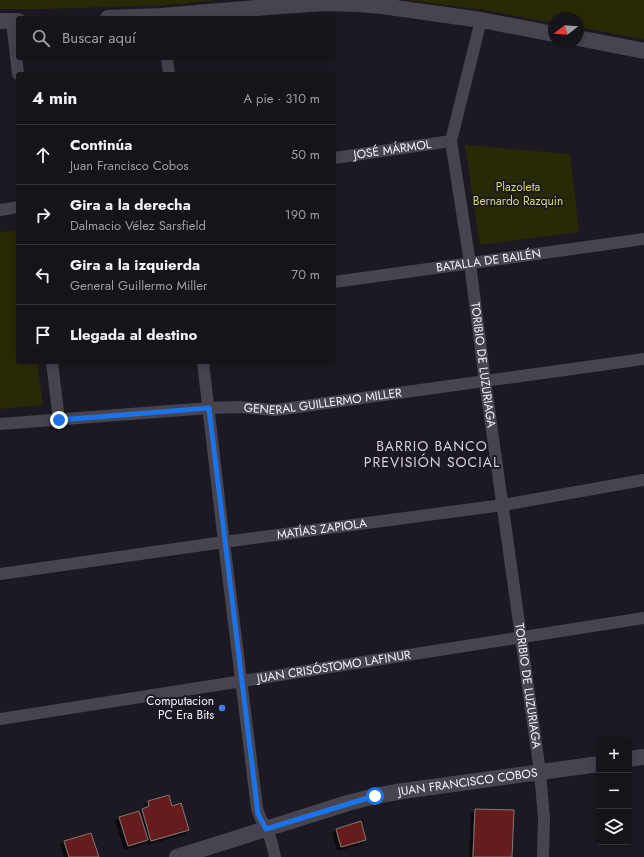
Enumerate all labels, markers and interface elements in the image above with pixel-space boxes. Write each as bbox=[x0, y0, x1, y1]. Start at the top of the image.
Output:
north arrow bbox=[548, 12, 584, 48]
search box bbox=[16, 16, 336, 60]
icon: search bbox=[30, 27, 52, 49]
text: Buscar aquí bbox=[62, 27, 136, 49]
text: 4 min bbox=[32, 86, 77, 110]
text: A pie · 310 m bbox=[244, 89, 320, 108]
text: Continúa bbox=[70, 134, 132, 156]
street label: JOSÉ MÁRMOL bbox=[350, 135, 433, 164]
icon: ahead bbox=[32, 144, 54, 166]
text: 50 m bbox=[291, 145, 320, 164]
text: Juan Francisco Cobos bbox=[70, 156, 189, 175]
park label: Plazoleta Bernardo Razquin bbox=[473, 178, 563, 210]
text: Gira a la derecha bbox=[70, 194, 191, 216]
icon: right bbox=[32, 204, 54, 226]
text: 190 m bbox=[285, 205, 320, 224]
text: Dalmacio Vélez Sarsfield bbox=[70, 216, 206, 235]
street label: BATALLA DE BAILÉN bbox=[435, 244, 542, 277]
text: Gira a la izquierda bbox=[70, 254, 200, 276]
icon: left bbox=[32, 264, 54, 286]
text: 70 m bbox=[291, 265, 320, 284]
text: General Guillermo Miller bbox=[70, 276, 208, 295]
street label: TORIBIO DE LUZURIAGA bbox=[466, 301, 500, 429]
icon: arrive bbox=[32, 324, 54, 346]
text: Llegada al destino bbox=[70, 324, 197, 346]
street label: GENERAL GUILLERMO MILLER bbox=[243, 384, 403, 419]
route end bbox=[50, 411, 68, 429]
district label: BARRIO BANCO PREVISIÓN SOCIAL bbox=[364, 436, 500, 472]
street label: MATÍAS ZAPIOLA bbox=[276, 514, 368, 544]
street label: TORIBIO DE LUZURIAGA bbox=[510, 622, 546, 750]
street label: JUAN CRISÓSTOMO LAFINUR bbox=[254, 646, 412, 688]
place label: Computacion PC Era Bits bbox=[146, 692, 214, 724]
marker: Computacion PC Era Bits bbox=[217, 703, 227, 713]
map controls bbox=[596, 737, 632, 845]
button: + bbox=[596, 737, 632, 773]
street label: JUAN FRANCISCO COBOS bbox=[394, 764, 539, 801]
button: − bbox=[596, 773, 632, 809]
route start bbox=[366, 787, 384, 805]
button: layers bbox=[596, 809, 632, 845]

